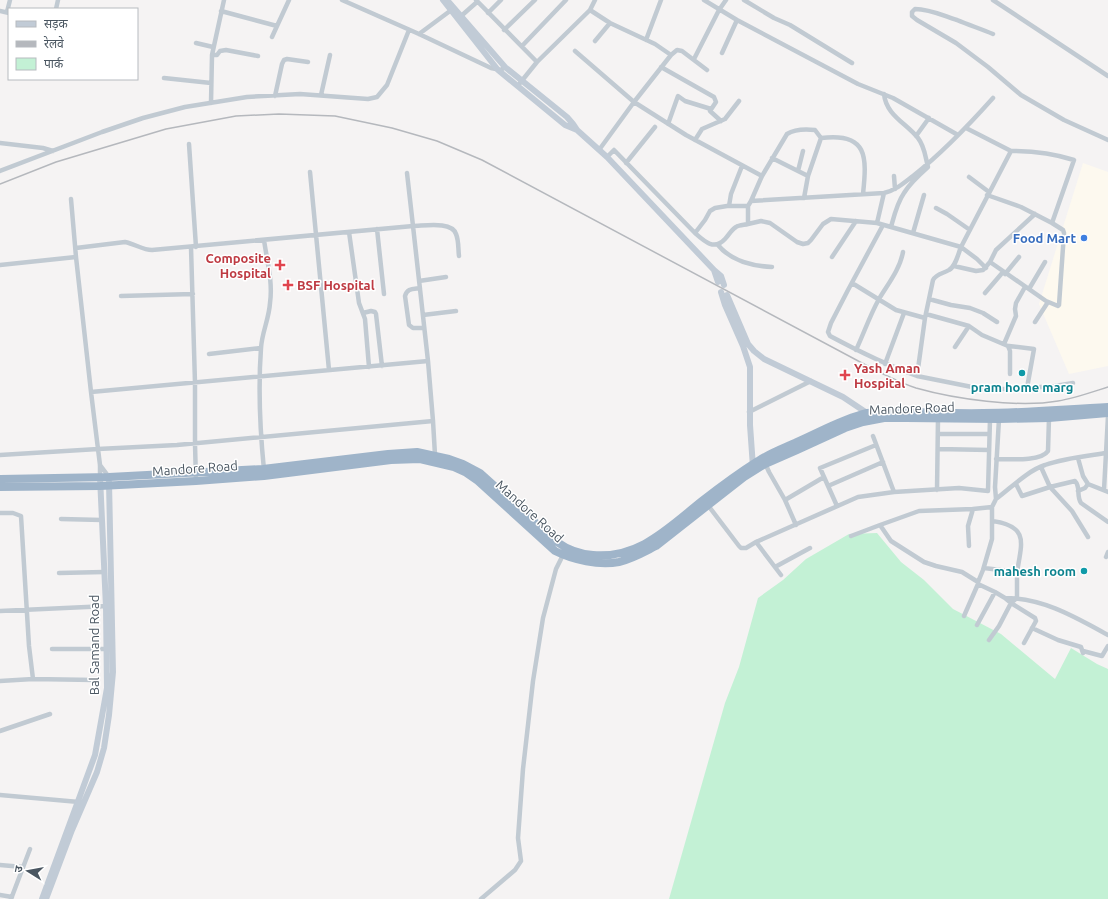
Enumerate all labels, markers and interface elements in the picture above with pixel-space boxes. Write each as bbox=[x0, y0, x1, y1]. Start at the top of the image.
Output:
legend bbox=[8, 8, 138, 80]
text: सड़क bbox=[44, 17, 69, 31]
text: रेलवे bbox=[44, 36, 64, 50]
text: पार्क bbox=[44, 57, 64, 70]
place label: Food Mart bbox=[1013, 231, 1076, 245]
marker: Food Mart bbox=[1079, 233, 1089, 243]
place label: Composite Hospital bbox=[206, 251, 271, 280]
marker: Composite Hospital bbox=[274, 259, 286, 271]
place label: BSF Hospital bbox=[297, 278, 375, 292]
marker: BSF Hospital bbox=[282, 279, 294, 291]
place label: Yash Aman Hospital bbox=[854, 361, 920, 390]
marker: pram home marg bbox=[1017, 368, 1027, 378]
marker: Yash Aman Hospital bbox=[839, 369, 851, 381]
place label: pram home marg bbox=[971, 380, 1073, 394]
street label: Mandore Road bbox=[869, 400, 955, 416]
street label: Mandore Road bbox=[152, 458, 238, 478]
street label: Mandore Road bbox=[493, 477, 567, 545]
place label: mahesh room bbox=[994, 564, 1076, 578]
marker: mahesh room bbox=[1079, 566, 1089, 576]
street label: Bal Samand Road bbox=[87, 595, 101, 695]
north arrow bbox=[8, 851, 48, 891]
text: उ bbox=[12, 864, 25, 873]

